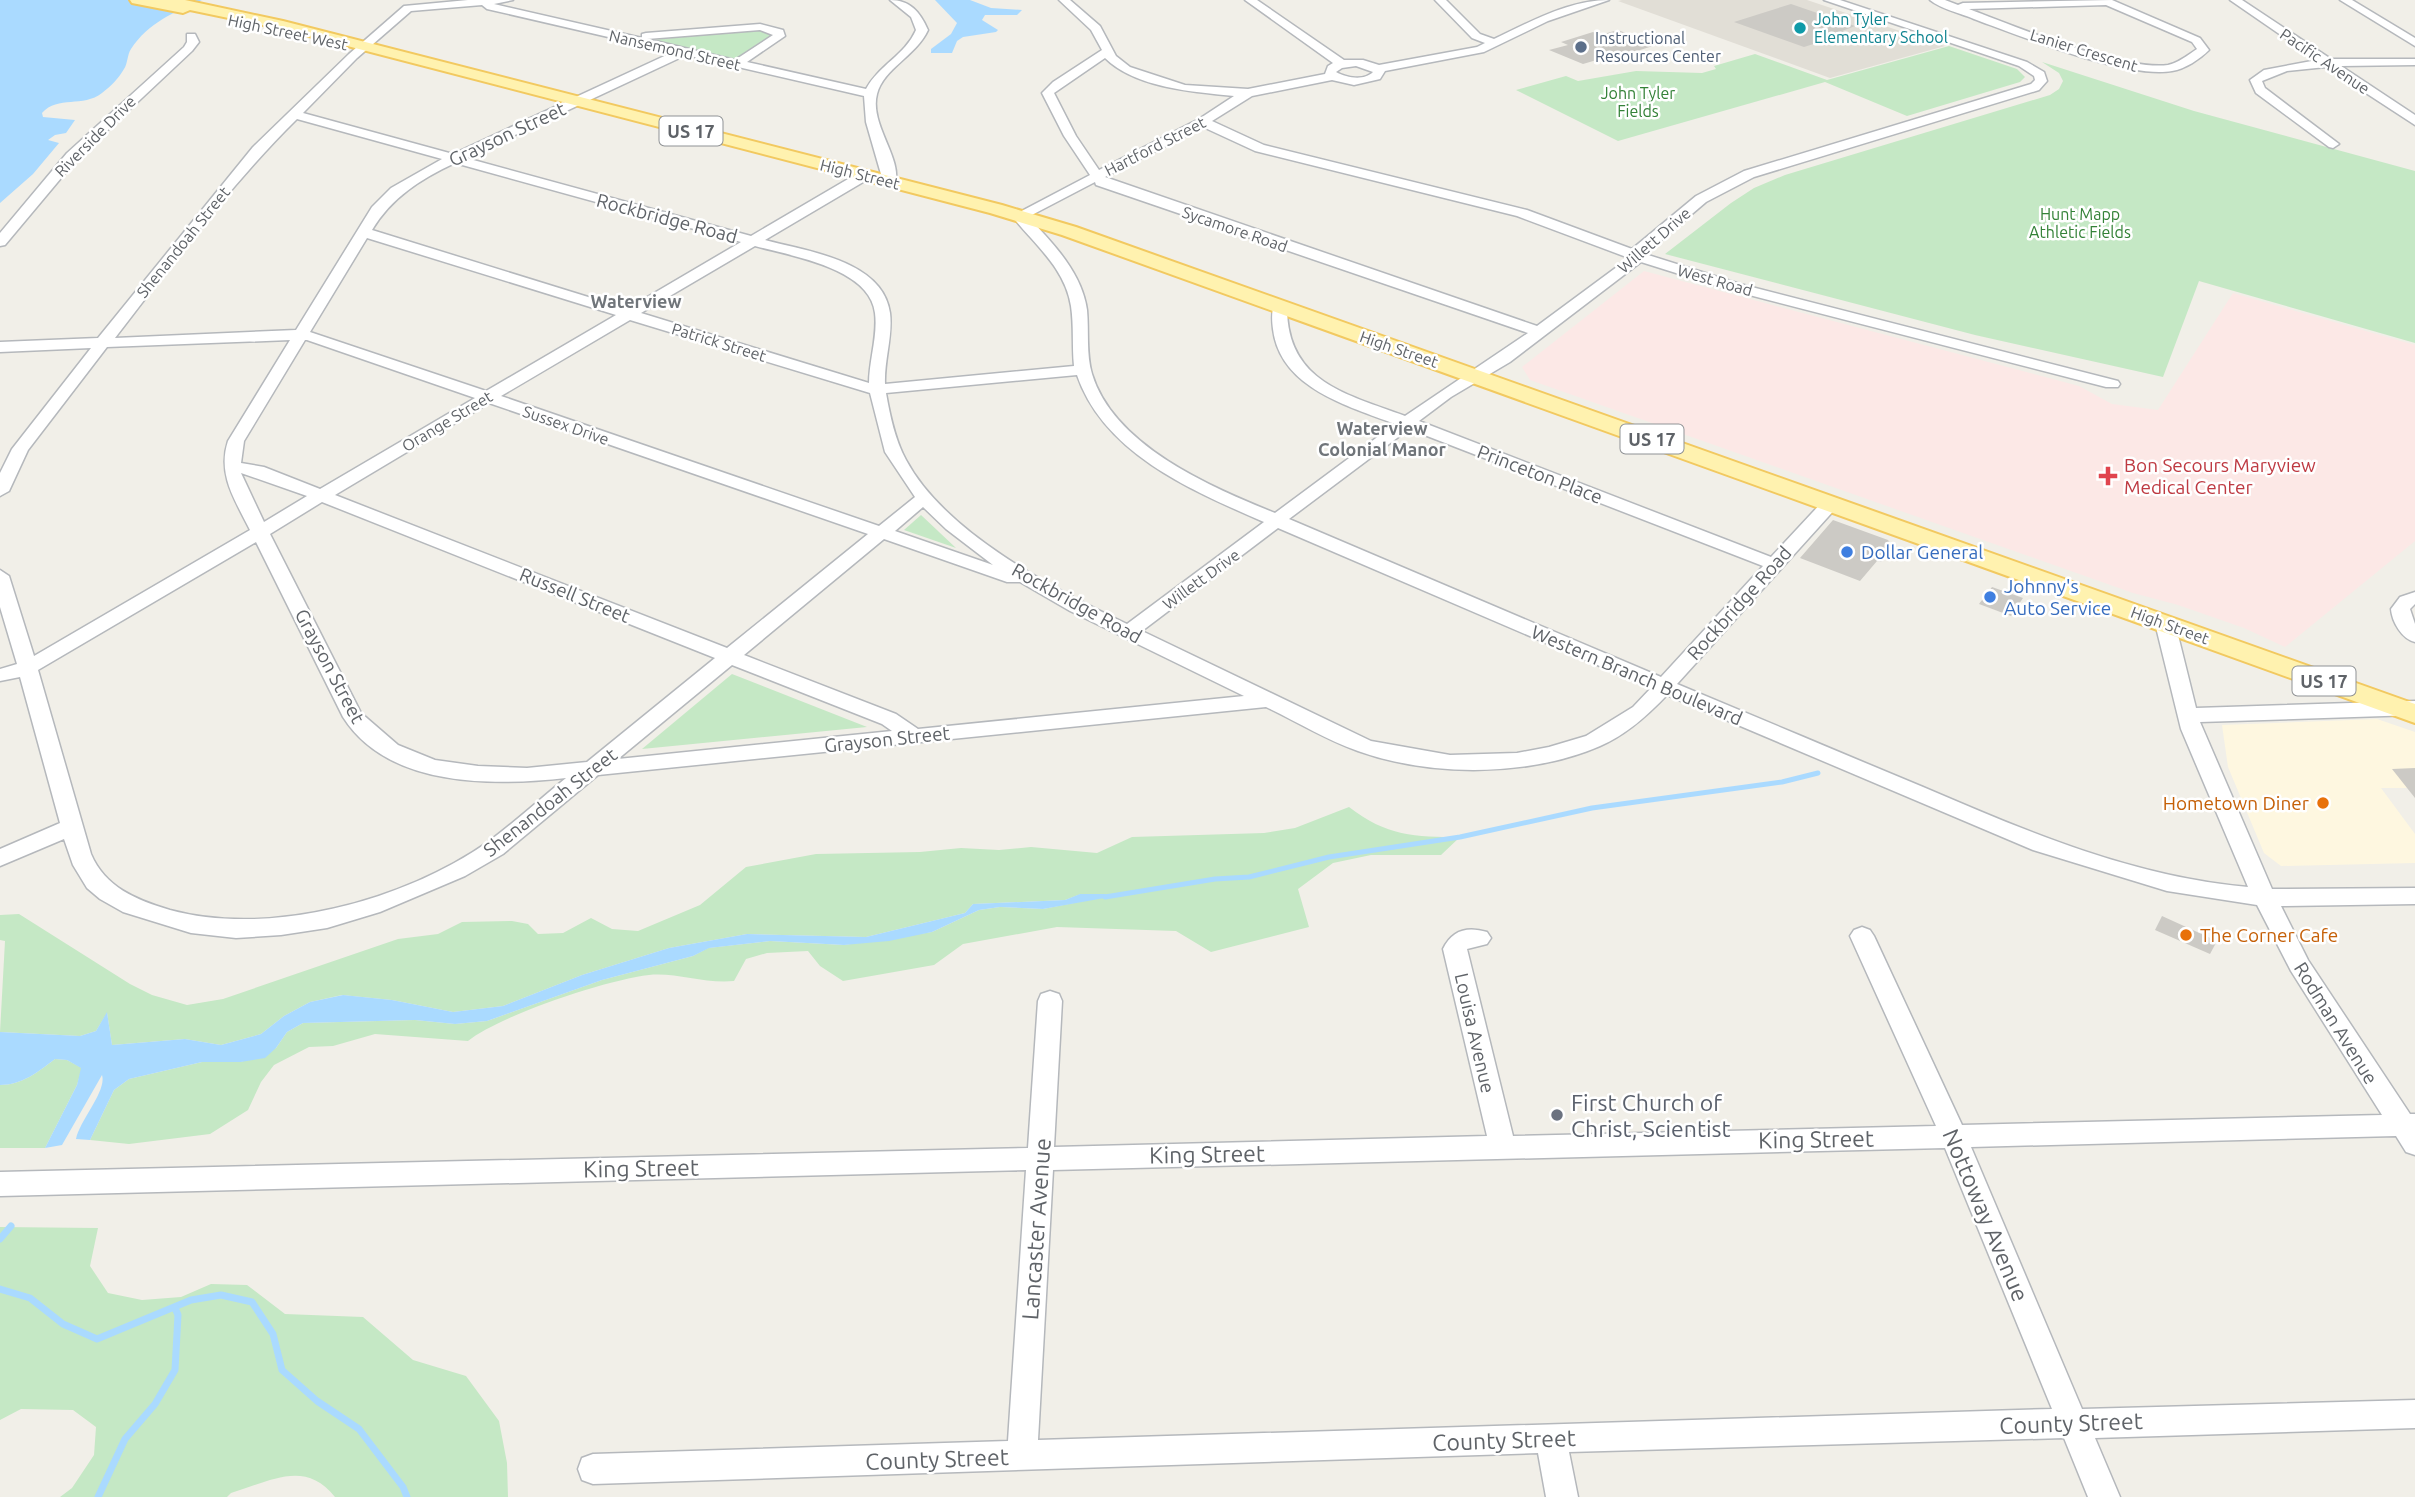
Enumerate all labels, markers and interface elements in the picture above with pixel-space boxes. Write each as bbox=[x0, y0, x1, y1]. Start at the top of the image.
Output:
place label: John Tyler Elementary School bbox=[1814, 10, 1948, 46]
street label: High Street West bbox=[226, 11, 350, 54]
marker: John Tyler Elementary School bbox=[1792, 20, 1808, 36]
street label: Pacific Avenue bbox=[2277, 24, 2373, 98]
street label: Lanier Crescent bbox=[2028, 25, 2141, 75]
street label: Nansemond Street bbox=[607, 26, 743, 74]
place label: Instructional Resources Center bbox=[1595, 29, 1721, 65]
marker: Instructional Resources Center bbox=[1573, 39, 1589, 55]
park label: John Tyler Fields bbox=[1601, 84, 1675, 120]
street label: Riverside Drive bbox=[51, 92, 139, 180]
street label: Grayson Street bbox=[445, 97, 569, 171]
street label: Hartford Street bbox=[1101, 112, 1209, 179]
road number: US 17 bbox=[660, 116, 722, 146]
street label: High Street bbox=[818, 155, 903, 193]
street label: Shenandoah Street bbox=[133, 182, 234, 301]
street label: Rockbridge Road bbox=[594, 189, 740, 247]
street label: Sycamore Road bbox=[1180, 203, 1290, 255]
street label: Willett Drive bbox=[1614, 204, 1694, 276]
park label: Hunt Mapp Athletic Fields bbox=[2029, 205, 2131, 241]
street label: West Road bbox=[1675, 261, 1755, 299]
district label: Waterview bbox=[590, 291, 682, 311]
street label: Patrick Street bbox=[670, 319, 769, 365]
street label: High Street bbox=[1357, 327, 1441, 371]
street label: Orange Street bbox=[399, 387, 496, 455]
street label: Sussex Drive bbox=[521, 402, 611, 448]
district label: Waterview Colonial Manor bbox=[1318, 418, 1447, 459]
road number: US 17 bbox=[1620, 424, 1684, 454]
street label: Princeton Place bbox=[1474, 440, 1606, 508]
place label: Bon Secours Maryview Medical Center bbox=[2124, 454, 2316, 498]
marker: Bon Secours Maryview Medical Center bbox=[2098, 466, 2118, 486]
place label: Dollar General bbox=[1861, 541, 1983, 563]
street label: Rockbridge Road bbox=[1682, 542, 1796, 664]
marker: Dollar General bbox=[1839, 544, 1855, 560]
street label: Willett Drive bbox=[1159, 545, 1243, 613]
street label: Rockbridge Road bbox=[1008, 558, 1146, 648]
street label: Russell Street bbox=[517, 563, 634, 627]
place label: Johnny's Auto Service bbox=[2004, 575, 2111, 619]
marker: Johnny's Auto Service bbox=[1982, 589, 1998, 605]
street label: High Street bbox=[2129, 603, 2212, 648]
street label: Grayson Street bbox=[291, 605, 370, 727]
street label: Western Branch Boulevard bbox=[1528, 621, 1746, 729]
road number: US 17 bbox=[2292, 666, 2356, 696]
street label: Grayson Street bbox=[823, 721, 951, 757]
street label: Shenandoah Street bbox=[479, 743, 621, 861]
place label: Hometown Diner bbox=[2163, 792, 2309, 814]
marker: Hometown Diner bbox=[2315, 795, 2331, 811]
place label: The Corner Cafe bbox=[2200, 924, 2338, 946]
marker: The Corner Cafe bbox=[2178, 927, 2194, 943]
street label: Rodman Avenue bbox=[2290, 958, 2382, 1088]
street label: Louisa Avenue bbox=[1450, 971, 1500, 1095]
place label: First Church of Christ, Scientist bbox=[1571, 1090, 1731, 1141]
marker: First Church of Christ, Scientist bbox=[1549, 1107, 1565, 1123]
street label: King Street bbox=[1758, 1125, 1874, 1153]
street label: Nottoway Avenue bbox=[1938, 1125, 2034, 1305]
street label: Lancaster Avenue bbox=[1017, 1137, 1055, 1321]
street label: King Street bbox=[1149, 1140, 1265, 1168]
street label: King Street bbox=[583, 1154, 699, 1182]
street label: County Street bbox=[1999, 1408, 2143, 1438]
street label: County Street bbox=[1432, 1425, 1576, 1455]
street label: County Street bbox=[865, 1444, 1009, 1474]

